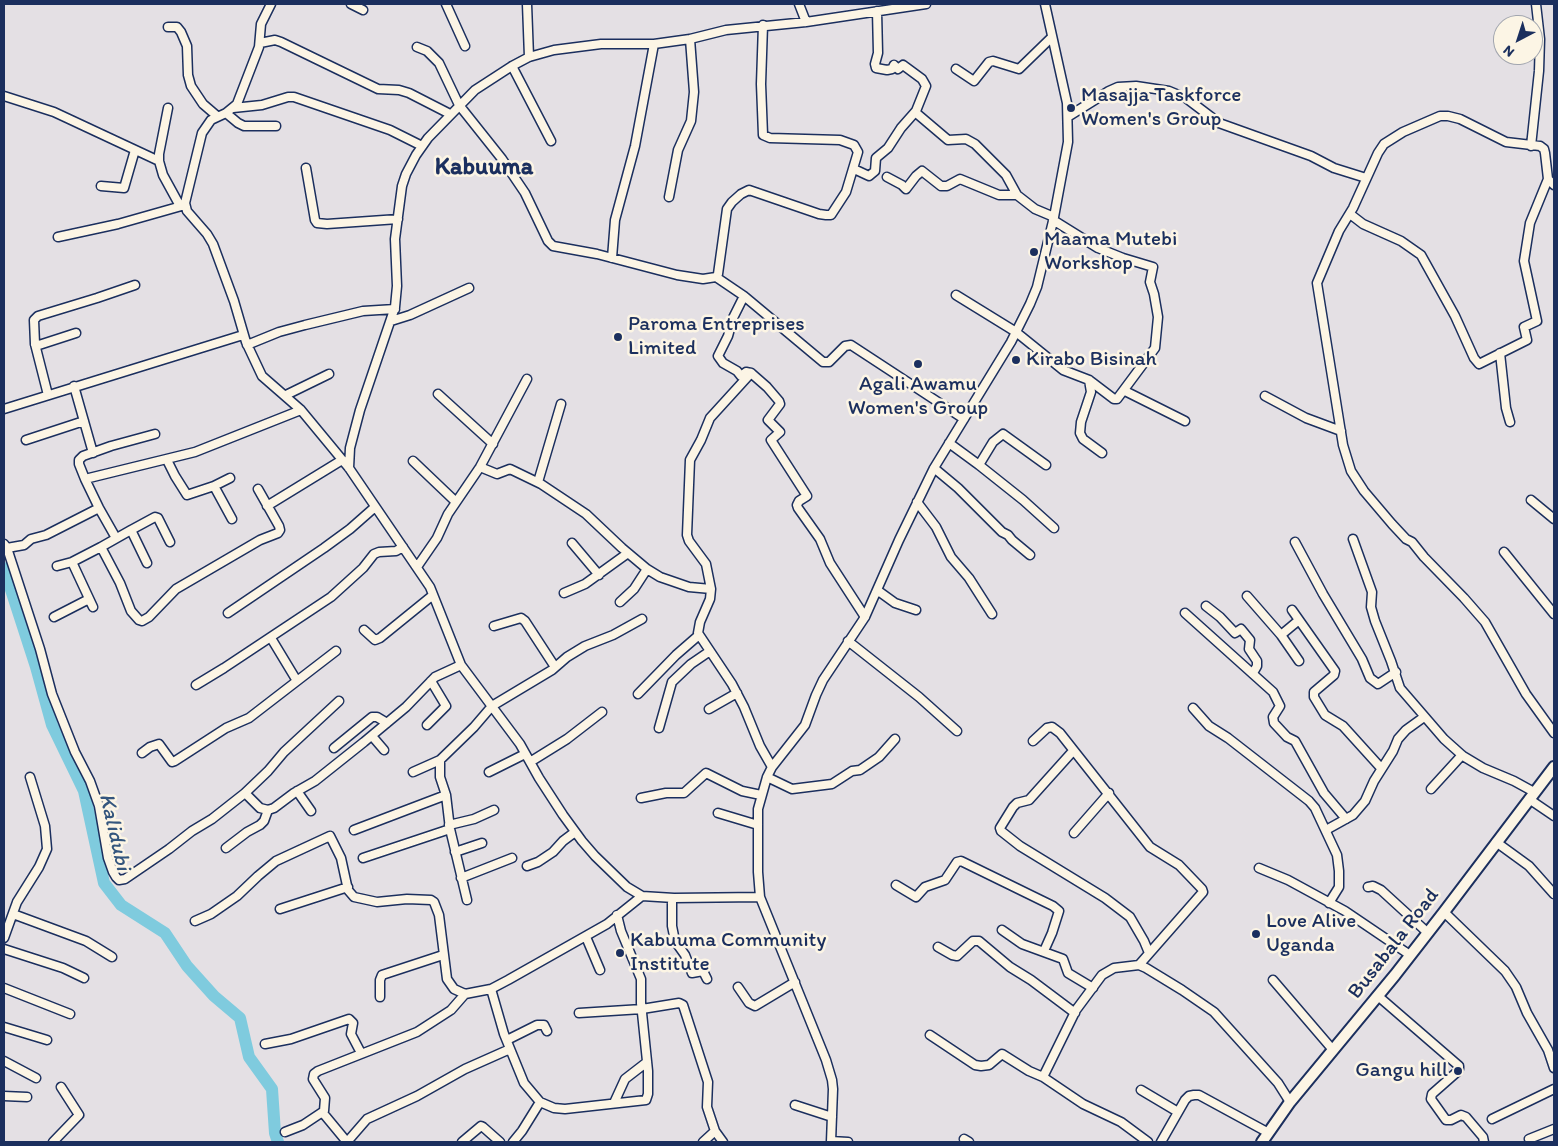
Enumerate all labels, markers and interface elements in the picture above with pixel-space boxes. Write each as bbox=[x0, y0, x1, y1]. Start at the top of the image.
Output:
north arrow bbox=[1493, 15, 1543, 65]
text: N bbox=[1500, 42, 1518, 61]
place label: Masajja Taskforce Women's Group bbox=[1081, 83, 1241, 133]
marker: Masajja Taskforce Women's Group bbox=[1065, 102, 1077, 114]
district label: Kabuuma bbox=[435, 154, 533, 182]
place label: Maama Mutebi Workshop bbox=[1044, 227, 1177, 277]
marker: Maama Mutebi Workshop bbox=[1028, 246, 1040, 258]
place label: Paroma Entreprises Limited bbox=[628, 312, 805, 362]
marker: Paroma Entreprises Limited bbox=[612, 331, 624, 343]
place label: Kirabo Bisinah bbox=[1026, 347, 1157, 373]
marker: Kirabo Bisinah bbox=[1010, 354, 1022, 366]
marker: Agali Awamu Women's Group bbox=[912, 358, 924, 370]
place label: Agali Awamu Women's Group bbox=[848, 372, 988, 422]
water label: Kalidubi bbox=[92, 791, 136, 873]
street label: Busabala Road bbox=[1343, 884, 1445, 1004]
place label: Love Alive Uganda bbox=[1266, 909, 1356, 959]
place label: Kabuuma Community Institute bbox=[630, 928, 826, 978]
marker: Love Alive Uganda bbox=[1250, 928, 1262, 940]
marker: Kabuuma Community Institute bbox=[614, 947, 626, 959]
place label: Gangu hill bbox=[1355, 1058, 1448, 1084]
marker: Gangu hill bbox=[1452, 1065, 1464, 1077]

